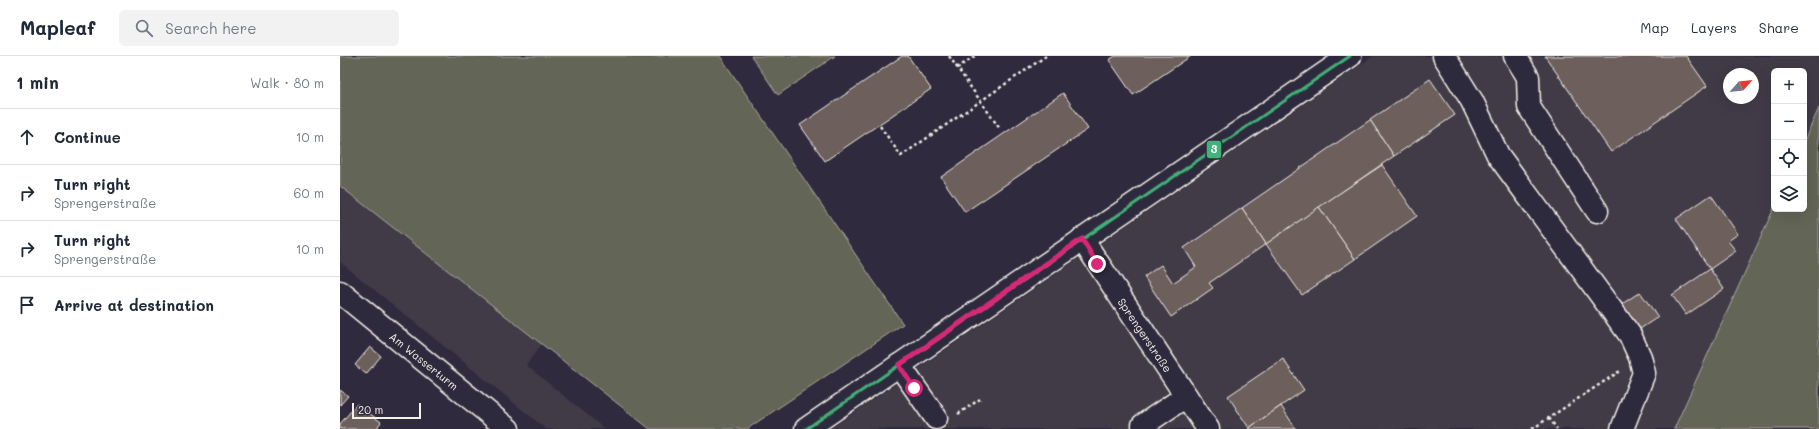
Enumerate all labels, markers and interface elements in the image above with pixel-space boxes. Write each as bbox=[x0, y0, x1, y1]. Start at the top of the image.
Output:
search box bbox=[119, 10, 399, 46]
text: Mapleaf bbox=[20, 15, 95, 40]
icon: search bbox=[133, 17, 155, 39]
text: Search here bbox=[165, 18, 257, 38]
text: Map bbox=[1640, 18, 1669, 37]
text: Layers bbox=[1691, 18, 1737, 37]
text: Share bbox=[1759, 18, 1799, 37]
north arrow bbox=[1723, 68, 1759, 104]
map controls bbox=[1771, 68, 1807, 212]
button: + bbox=[1771, 68, 1807, 104]
text: 1 min bbox=[16, 71, 59, 93]
text: Walk · 80 m bbox=[250, 74, 324, 91]
button: − bbox=[1771, 104, 1807, 140]
icon: ahead bbox=[16, 126, 38, 148]
text: Continue bbox=[54, 127, 121, 147]
text: 10 m bbox=[296, 128, 324, 145]
line badge: 3 bbox=[1206, 140, 1222, 159]
button: locate bbox=[1771, 140, 1807, 176]
text: 3 bbox=[1211, 141, 1218, 156]
text: Turn right bbox=[54, 174, 131, 194]
button: layers bbox=[1771, 176, 1807, 212]
icon: right bbox=[16, 182, 38, 204]
text: 60 m bbox=[294, 184, 324, 201]
text: Sprengerstraße bbox=[54, 194, 156, 211]
text: Turn right bbox=[54, 230, 131, 250]
icon: right bbox=[16, 238, 38, 260]
text: 10 m bbox=[296, 240, 324, 257]
text: Sprengerstraße bbox=[54, 250, 156, 267]
route end bbox=[1088, 255, 1106, 273]
icon: arrive bbox=[16, 294, 38, 316]
text: Arrive at destination bbox=[54, 295, 214, 315]
street label: Sprengerstraße bbox=[1115, 295, 1175, 375]
street label: Am Wasserturm bbox=[386, 329, 462, 393]
route start bbox=[905, 379, 923, 397]
scale bar bbox=[352, 401, 421, 420]
text: 20 m bbox=[358, 402, 383, 417]

